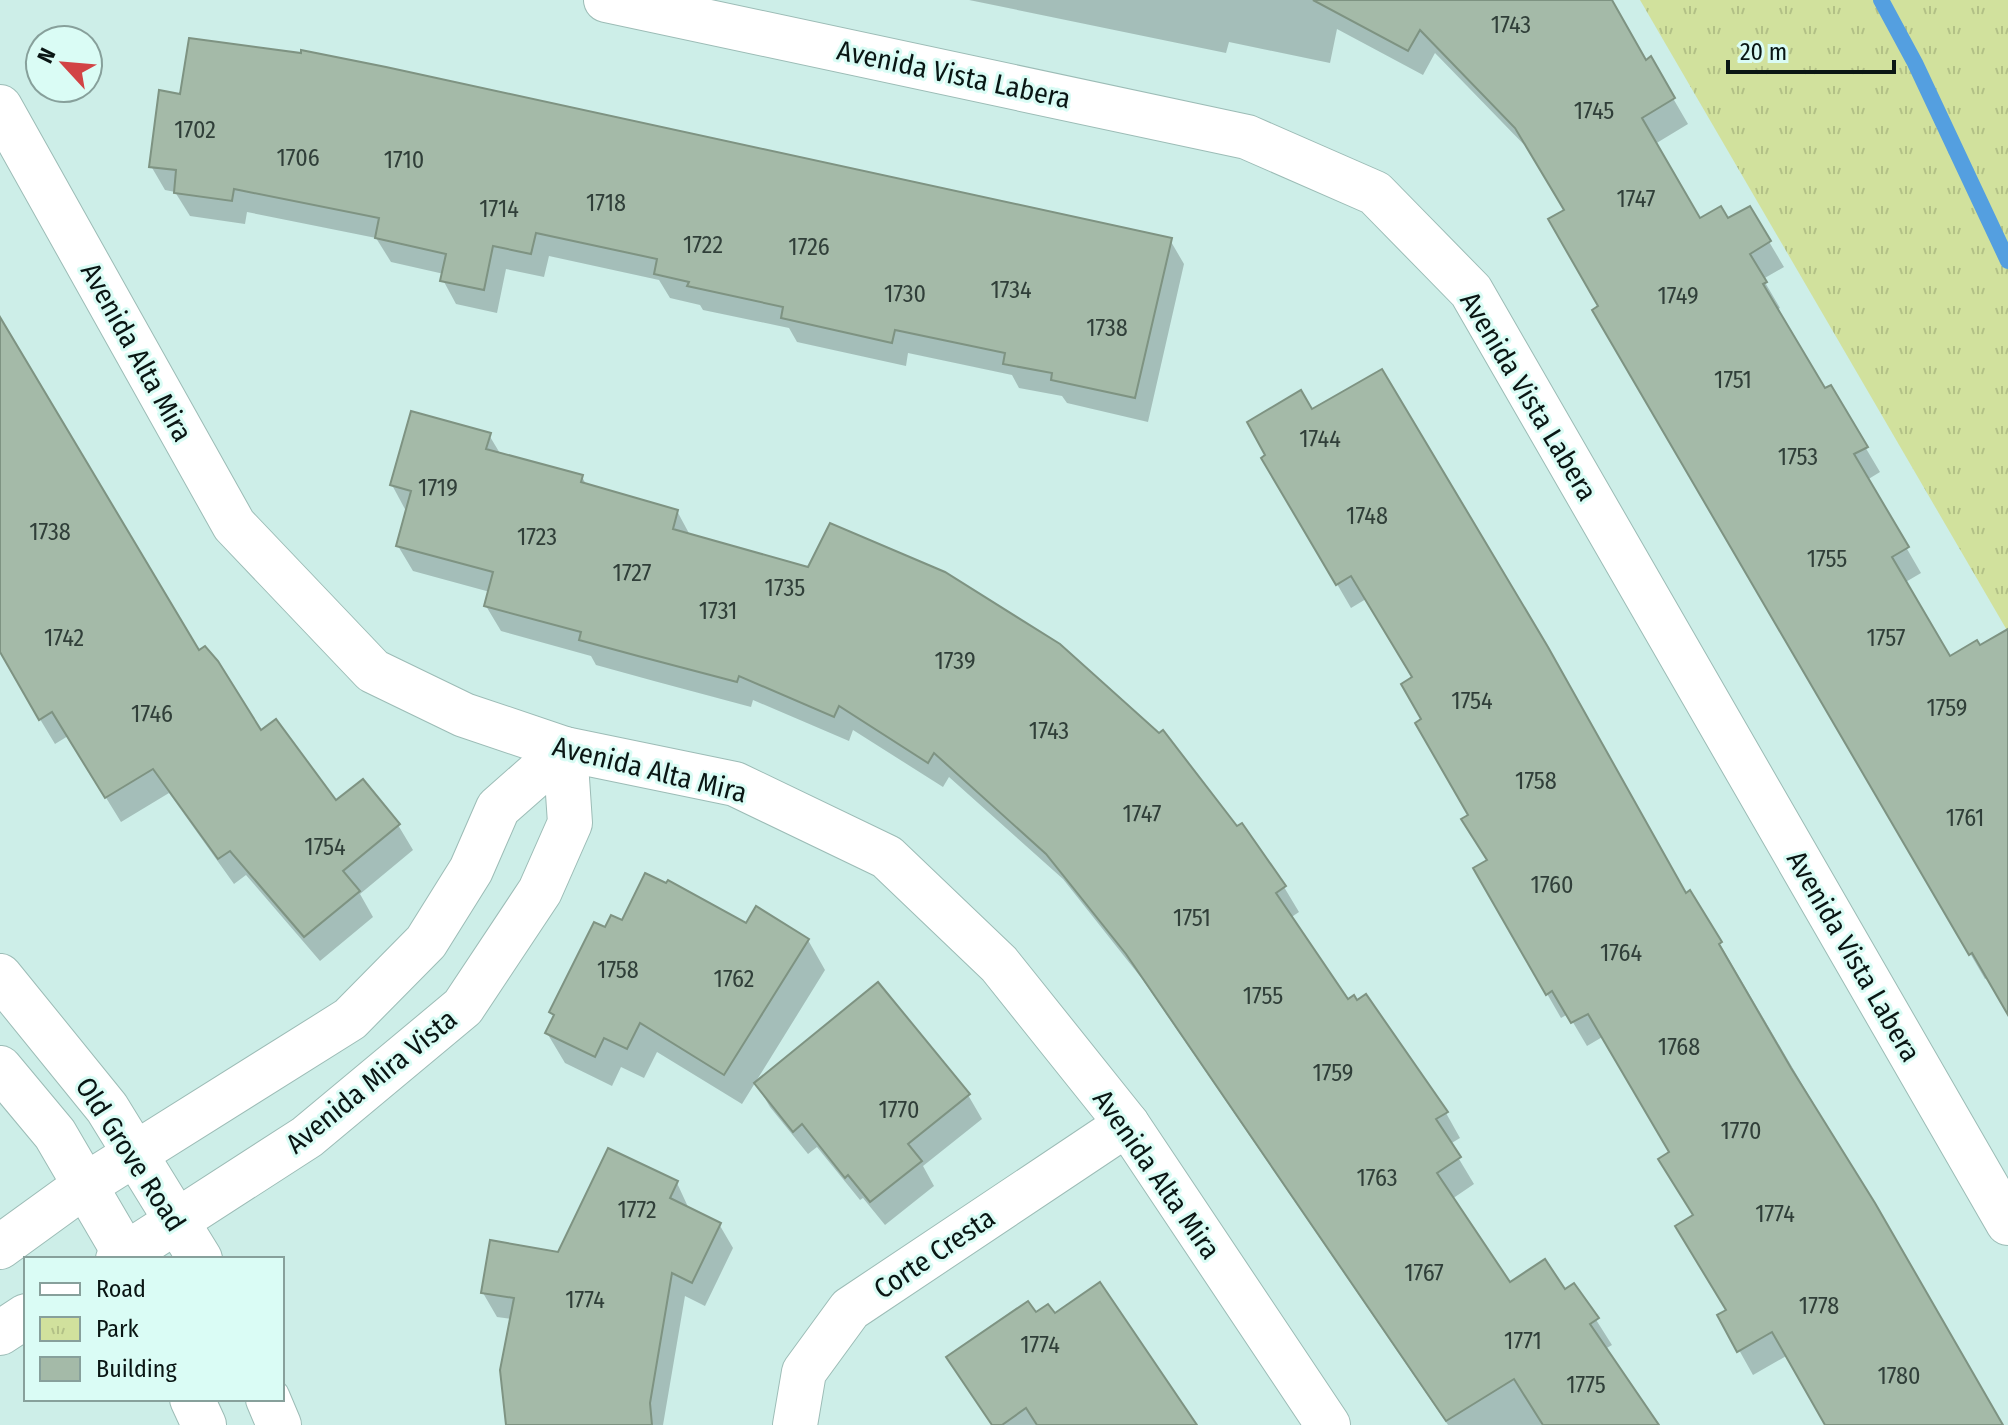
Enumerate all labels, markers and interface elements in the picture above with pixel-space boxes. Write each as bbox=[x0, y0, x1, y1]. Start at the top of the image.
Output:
house number: 1743 bbox=[1491, 11, 1531, 39]
north arrow bbox=[24, 24, 104, 104]
scale bar bbox=[1728, 24, 1894, 74]
street label: Avenida Vista Labera bbox=[834, 34, 1074, 115]
text: 20 m bbox=[1740, 38, 1787, 66]
text: N bbox=[31, 44, 61, 67]
house number: 1745 bbox=[1574, 97, 1614, 125]
house number: 1702 bbox=[174, 116, 216, 144]
house number: 1706 bbox=[276, 144, 320, 172]
house number: 1710 bbox=[384, 146, 424, 174]
house number: 1747 bbox=[1616, 185, 1656, 213]
house number: 1718 bbox=[586, 189, 626, 217]
house number: 1714 bbox=[479, 195, 519, 223]
house number: 1722 bbox=[683, 231, 723, 259]
house number: 1726 bbox=[788, 233, 830, 261]
street label: Avenida Alta Mira bbox=[74, 257, 199, 447]
house number: 1734 bbox=[990, 276, 1032, 304]
house number: 1730 bbox=[884, 280, 926, 308]
house number: 1749 bbox=[1657, 282, 1699, 310]
street label: Avenida Vista Labera bbox=[1453, 286, 1604, 507]
house number: 1738 bbox=[1086, 314, 1128, 342]
house number: 1751 bbox=[1714, 366, 1752, 394]
house number: 1744 bbox=[1299, 425, 1341, 453]
house number: 1753 bbox=[1778, 443, 1818, 471]
house number: 1719 bbox=[418, 474, 458, 502]
house number: 1748 bbox=[1346, 502, 1388, 530]
house number: 1738 bbox=[29, 518, 71, 546]
house number: 1723 bbox=[517, 523, 557, 551]
house number: 1755 bbox=[1807, 545, 1847, 573]
house number: 1727 bbox=[613, 559, 652, 587]
house number: 1735 bbox=[765, 574, 805, 602]
house number: 1731 bbox=[699, 597, 737, 625]
house number: 1742 bbox=[44, 624, 84, 652]
house number: 1757 bbox=[1867, 624, 1906, 652]
house number: 1739 bbox=[934, 647, 976, 675]
house number: 1754 bbox=[1451, 687, 1493, 715]
house number: 1759 bbox=[1926, 694, 1968, 722]
house number: 1746 bbox=[131, 700, 173, 728]
house number: 1743 bbox=[1029, 717, 1069, 745]
street label: Avenida Alta Mira bbox=[549, 729, 750, 810]
house number: 1758 bbox=[1515, 767, 1557, 795]
house number: 1747 bbox=[1122, 800, 1162, 828]
house number: 1761 bbox=[1946, 804, 1984, 832]
house number: 1754 bbox=[304, 833, 346, 861]
street label: Avenida Vista Labera bbox=[1780, 845, 1927, 1067]
house number: 1760 bbox=[1531, 871, 1573, 899]
house number: 1751 bbox=[1173, 904, 1211, 932]
house number: 1764 bbox=[1600, 939, 1642, 967]
house number: 1758 bbox=[597, 956, 639, 984]
house number: 1762 bbox=[714, 965, 754, 993]
house number: 1755 bbox=[1243, 982, 1283, 1010]
street label: Avenida Mira Vista bbox=[279, 1002, 463, 1160]
house number: 1768 bbox=[1658, 1033, 1700, 1061]
house number: 1759 bbox=[1312, 1059, 1354, 1087]
street label: Old Grove Road bbox=[69, 1071, 193, 1237]
street label: Avenida Alta Mira bbox=[1086, 1083, 1227, 1265]
house number: 1770 bbox=[878, 1096, 920, 1124]
house number: 1770 bbox=[1720, 1117, 1762, 1145]
house number: 1763 bbox=[1356, 1164, 1398, 1192]
house number: 1772 bbox=[617, 1196, 657, 1224]
house number: 1774 bbox=[1755, 1200, 1795, 1228]
street label: Corte Cresta bbox=[868, 1201, 1001, 1306]
legend bbox=[24, 1257, 284, 1401]
house number: 1767 bbox=[1404, 1259, 1444, 1287]
text: Road bbox=[96, 1275, 146, 1303]
house number: 1774 bbox=[565, 1286, 605, 1314]
house number: 1778 bbox=[1799, 1292, 1839, 1320]
text: Park bbox=[96, 1315, 139, 1343]
house number: 1771 bbox=[1504, 1327, 1542, 1355]
house number: 1774 bbox=[1020, 1331, 1060, 1359]
text: Building bbox=[96, 1355, 178, 1383]
house number: 1780 bbox=[1877, 1362, 1921, 1390]
house number: 1775 bbox=[1566, 1371, 1606, 1399]

